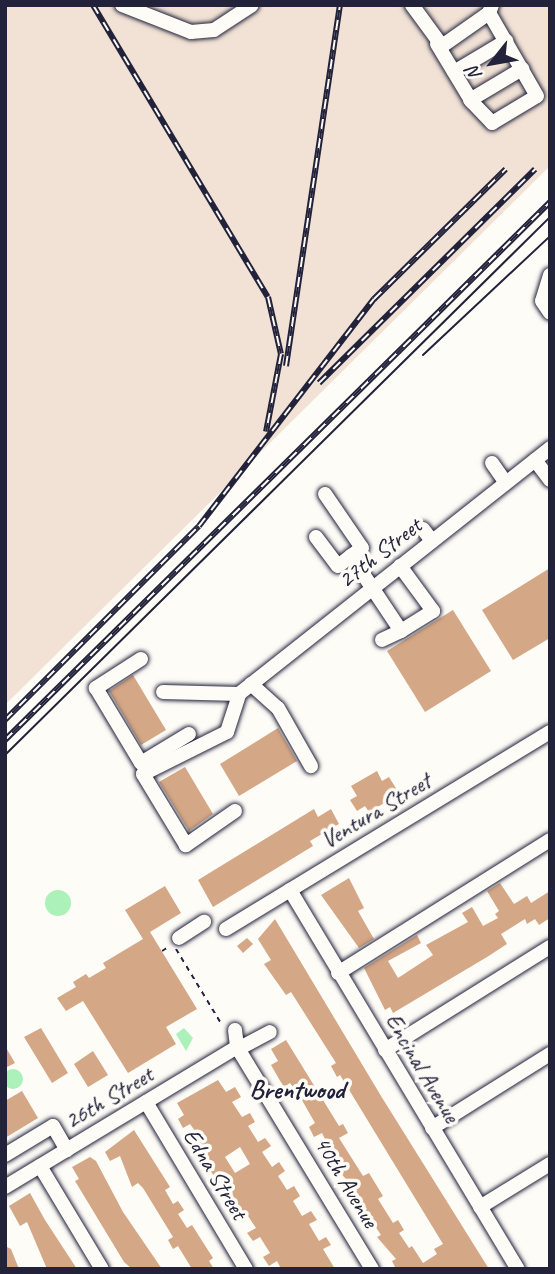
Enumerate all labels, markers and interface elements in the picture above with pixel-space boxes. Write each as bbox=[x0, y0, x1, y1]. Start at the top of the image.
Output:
north arrow bbox=[457, 28, 527, 98]
text: N bbox=[461, 63, 487, 85]
street label: 27th Street bbox=[332, 511, 428, 595]
street label: Ventura Street bbox=[316, 767, 436, 855]
street label: Encinal Avenue bbox=[378, 1008, 466, 1128]
street label: 26th Street bbox=[59, 1060, 159, 1136]
district label: Brentwood bbox=[250, 1074, 344, 1106]
street label: Edna Street bbox=[177, 1123, 253, 1225]
street label: 40th Avenue bbox=[308, 1131, 384, 1233]

